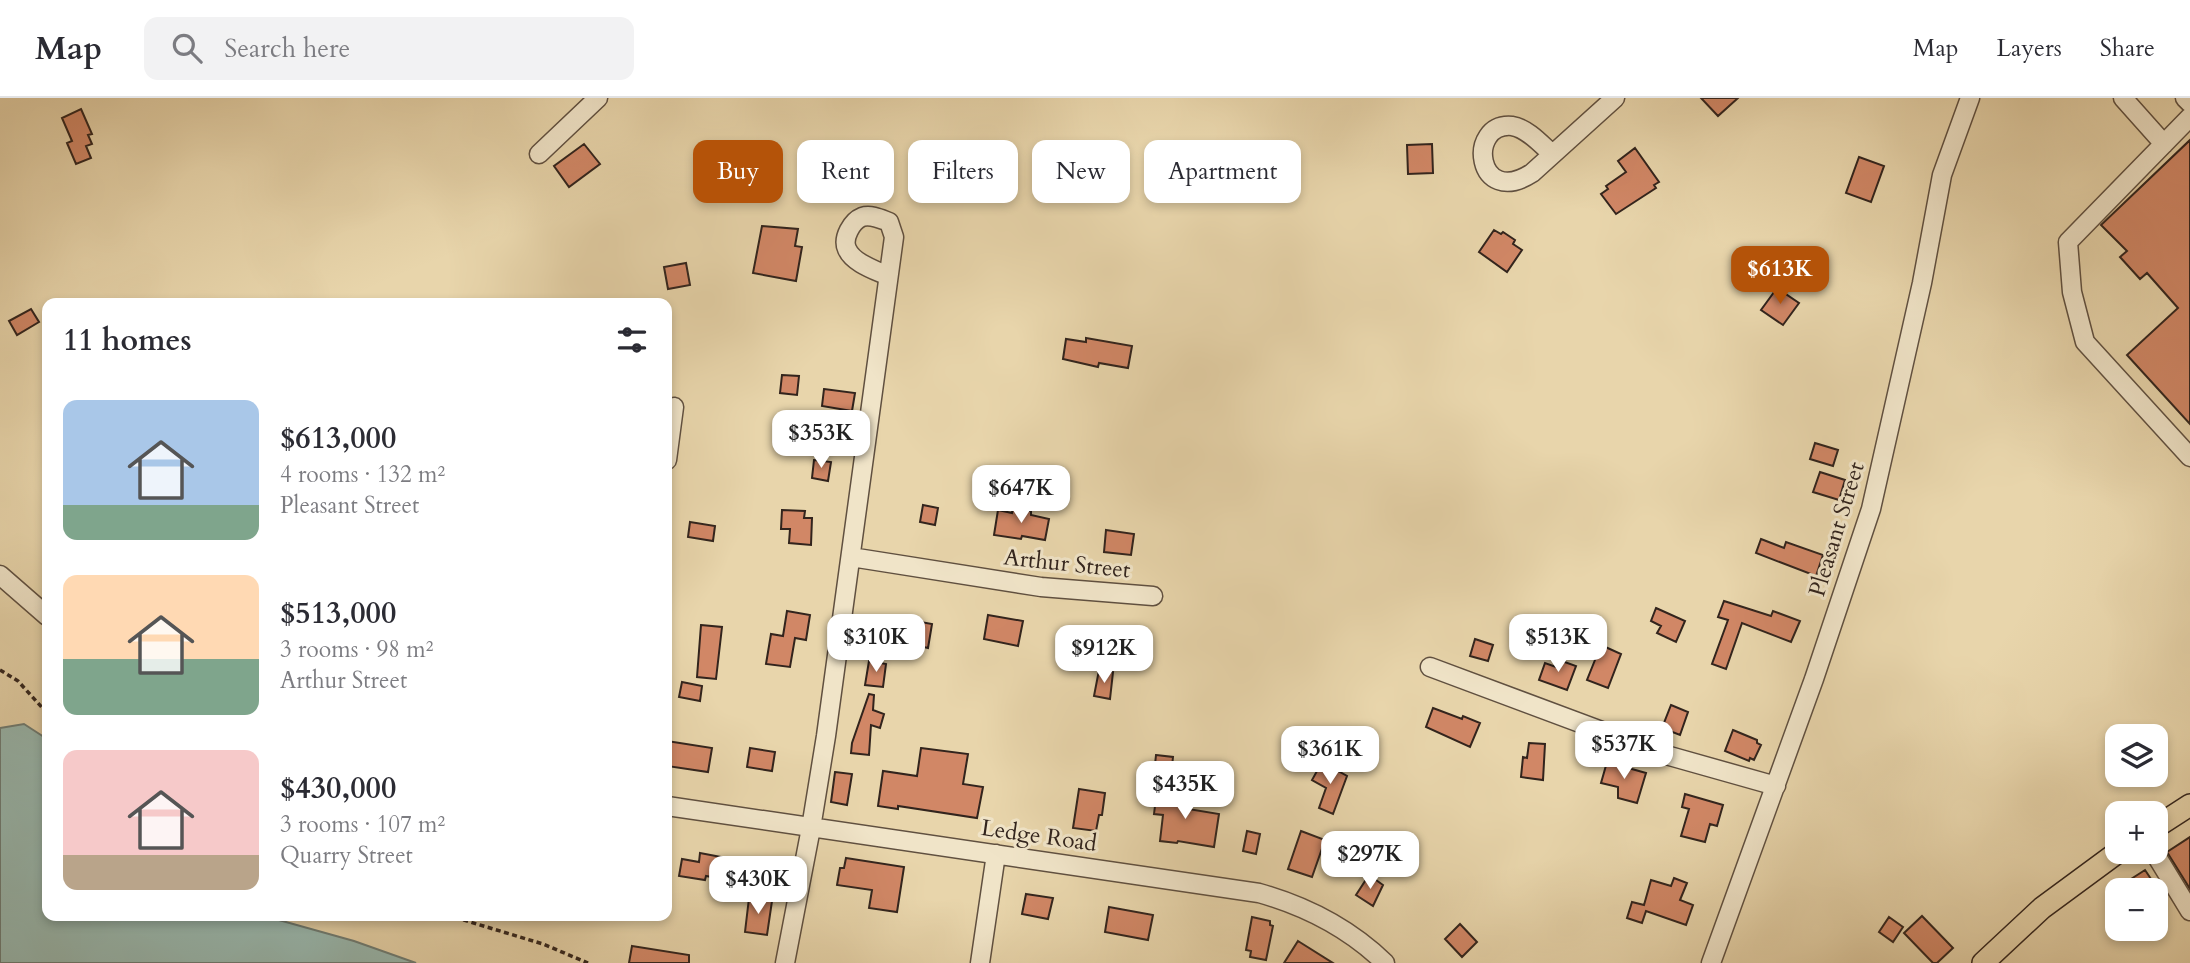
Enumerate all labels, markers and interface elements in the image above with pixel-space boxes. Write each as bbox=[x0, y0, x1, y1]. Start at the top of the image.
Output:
search box bbox=[144, 17, 634, 80]
text: Map bbox=[35, 26, 102, 71]
icon: search bbox=[168, 29, 206, 67]
text: Search here bbox=[224, 31, 350, 66]
text: Map bbox=[1913, 32, 1959, 65]
text: Layers bbox=[1997, 32, 2062, 65]
text: Share bbox=[2100, 32, 2155, 65]
chip: Buy bbox=[693, 140, 783, 203]
chip: Rent bbox=[797, 140, 894, 203]
chip: Filters bbox=[908, 140, 1018, 203]
chip: New bbox=[1032, 140, 1130, 203]
chip: Apartment bbox=[1144, 140, 1301, 203]
pin: $613K bbox=[1731, 246, 1829, 306]
text: $613K bbox=[1747, 253, 1813, 284]
text: 11 homes bbox=[63, 320, 192, 361]
icon: filters bbox=[613, 321, 651, 359]
pin: $353K bbox=[772, 410, 870, 470]
text: $353K bbox=[788, 417, 854, 448]
text: $613,000 bbox=[280, 418, 396, 459]
icon: home bbox=[119, 428, 203, 512]
street label: Pleasant Street bbox=[1801, 458, 1872, 600]
text: 4 rooms · 132 m² bbox=[280, 459, 445, 490]
pin: $647K bbox=[972, 466, 1070, 525]
text: $647K bbox=[988, 472, 1054, 503]
text: Pleasant Street bbox=[280, 490, 419, 521]
street label: Arthur Street bbox=[1002, 541, 1132, 586]
text: $513,000 bbox=[280, 593, 396, 634]
icon: home bbox=[119, 603, 203, 687]
pin: $310K bbox=[827, 614, 925, 674]
pin: $513K bbox=[1509, 614, 1607, 674]
text: $310K bbox=[843, 621, 909, 652]
text: $513K bbox=[1525, 621, 1591, 652]
pin: $912K bbox=[1055, 626, 1153, 685]
text: $912K bbox=[1071, 632, 1137, 663]
text: 3 rooms · 98 m² bbox=[280, 634, 433, 665]
text: Arthur Street bbox=[280, 665, 407, 696]
pin: $537K bbox=[1575, 722, 1673, 781]
map controls bbox=[2105, 724, 2168, 941]
button: layers bbox=[2105, 724, 2168, 787]
pin: $361K bbox=[1281, 726, 1379, 786]
text: $537K bbox=[1591, 728, 1657, 759]
text: $361K bbox=[1297, 733, 1363, 764]
pin: $435K bbox=[1136, 762, 1234, 821]
text: $430,000 bbox=[280, 768, 396, 809]
text: $435K bbox=[1152, 768, 1218, 799]
icon: home bbox=[119, 778, 203, 862]
button: + bbox=[2105, 801, 2168, 864]
text: 3 rooms · 107 m² bbox=[280, 809, 445, 840]
street label: Ledge Road bbox=[979, 812, 1100, 859]
pin: $297K bbox=[1321, 832, 1419, 891]
text: $297K bbox=[1337, 838, 1403, 869]
text: Quarry Street bbox=[280, 840, 413, 871]
pin: $430K bbox=[709, 856, 807, 916]
text: $430K bbox=[725, 863, 791, 894]
button: − bbox=[2105, 878, 2168, 941]

